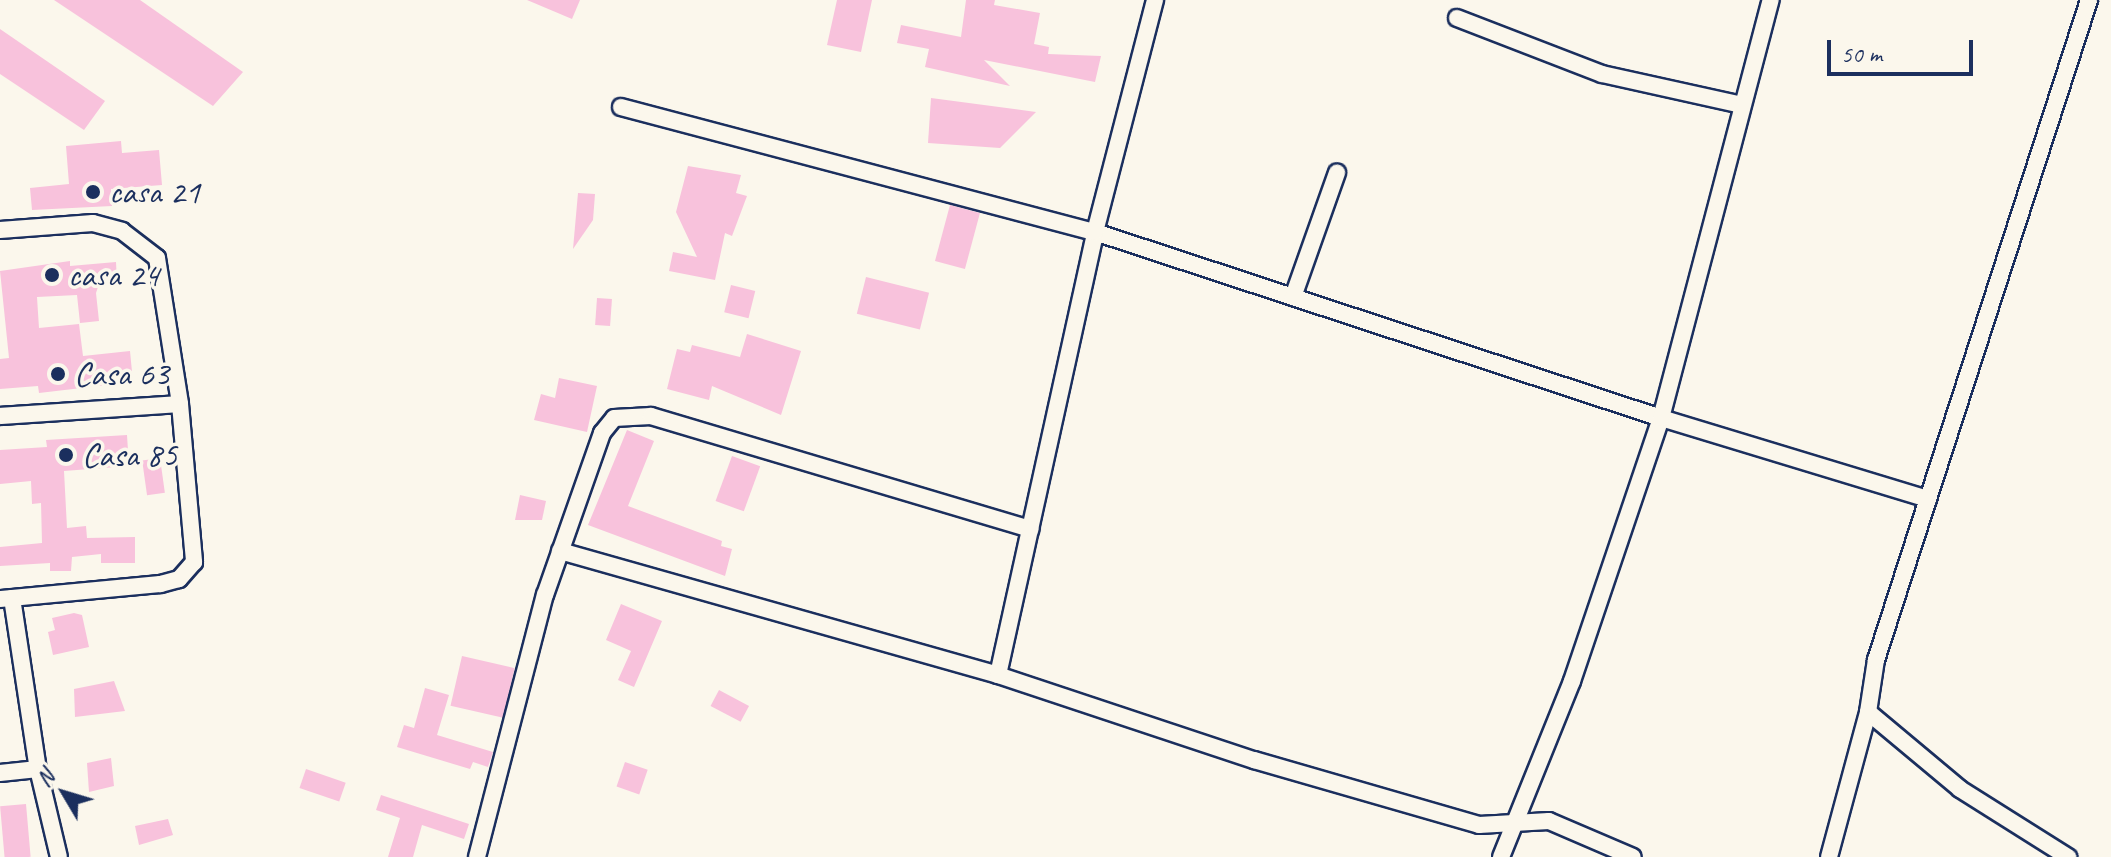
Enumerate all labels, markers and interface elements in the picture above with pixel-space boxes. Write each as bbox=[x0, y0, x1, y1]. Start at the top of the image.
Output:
scale bar bbox=[1831, 24, 1977, 74]
text: 50 m bbox=[1841, 39, 1882, 69]
place label: casa 21 bbox=[109, 172, 200, 212]
marker: casa 21 bbox=[84, 183, 102, 201]
place label: casa 24 bbox=[68, 255, 159, 295]
marker: casa 24 bbox=[43, 266, 61, 284]
place label: Casa 63 bbox=[74, 354, 169, 394]
marker: Casa 63 bbox=[49, 365, 67, 383]
place label: Casa 85 bbox=[82, 435, 177, 475]
marker: Casa 85 bbox=[57, 446, 75, 464]
north arrow bbox=[24, 753, 104, 833]
text: N bbox=[30, 764, 60, 792]

